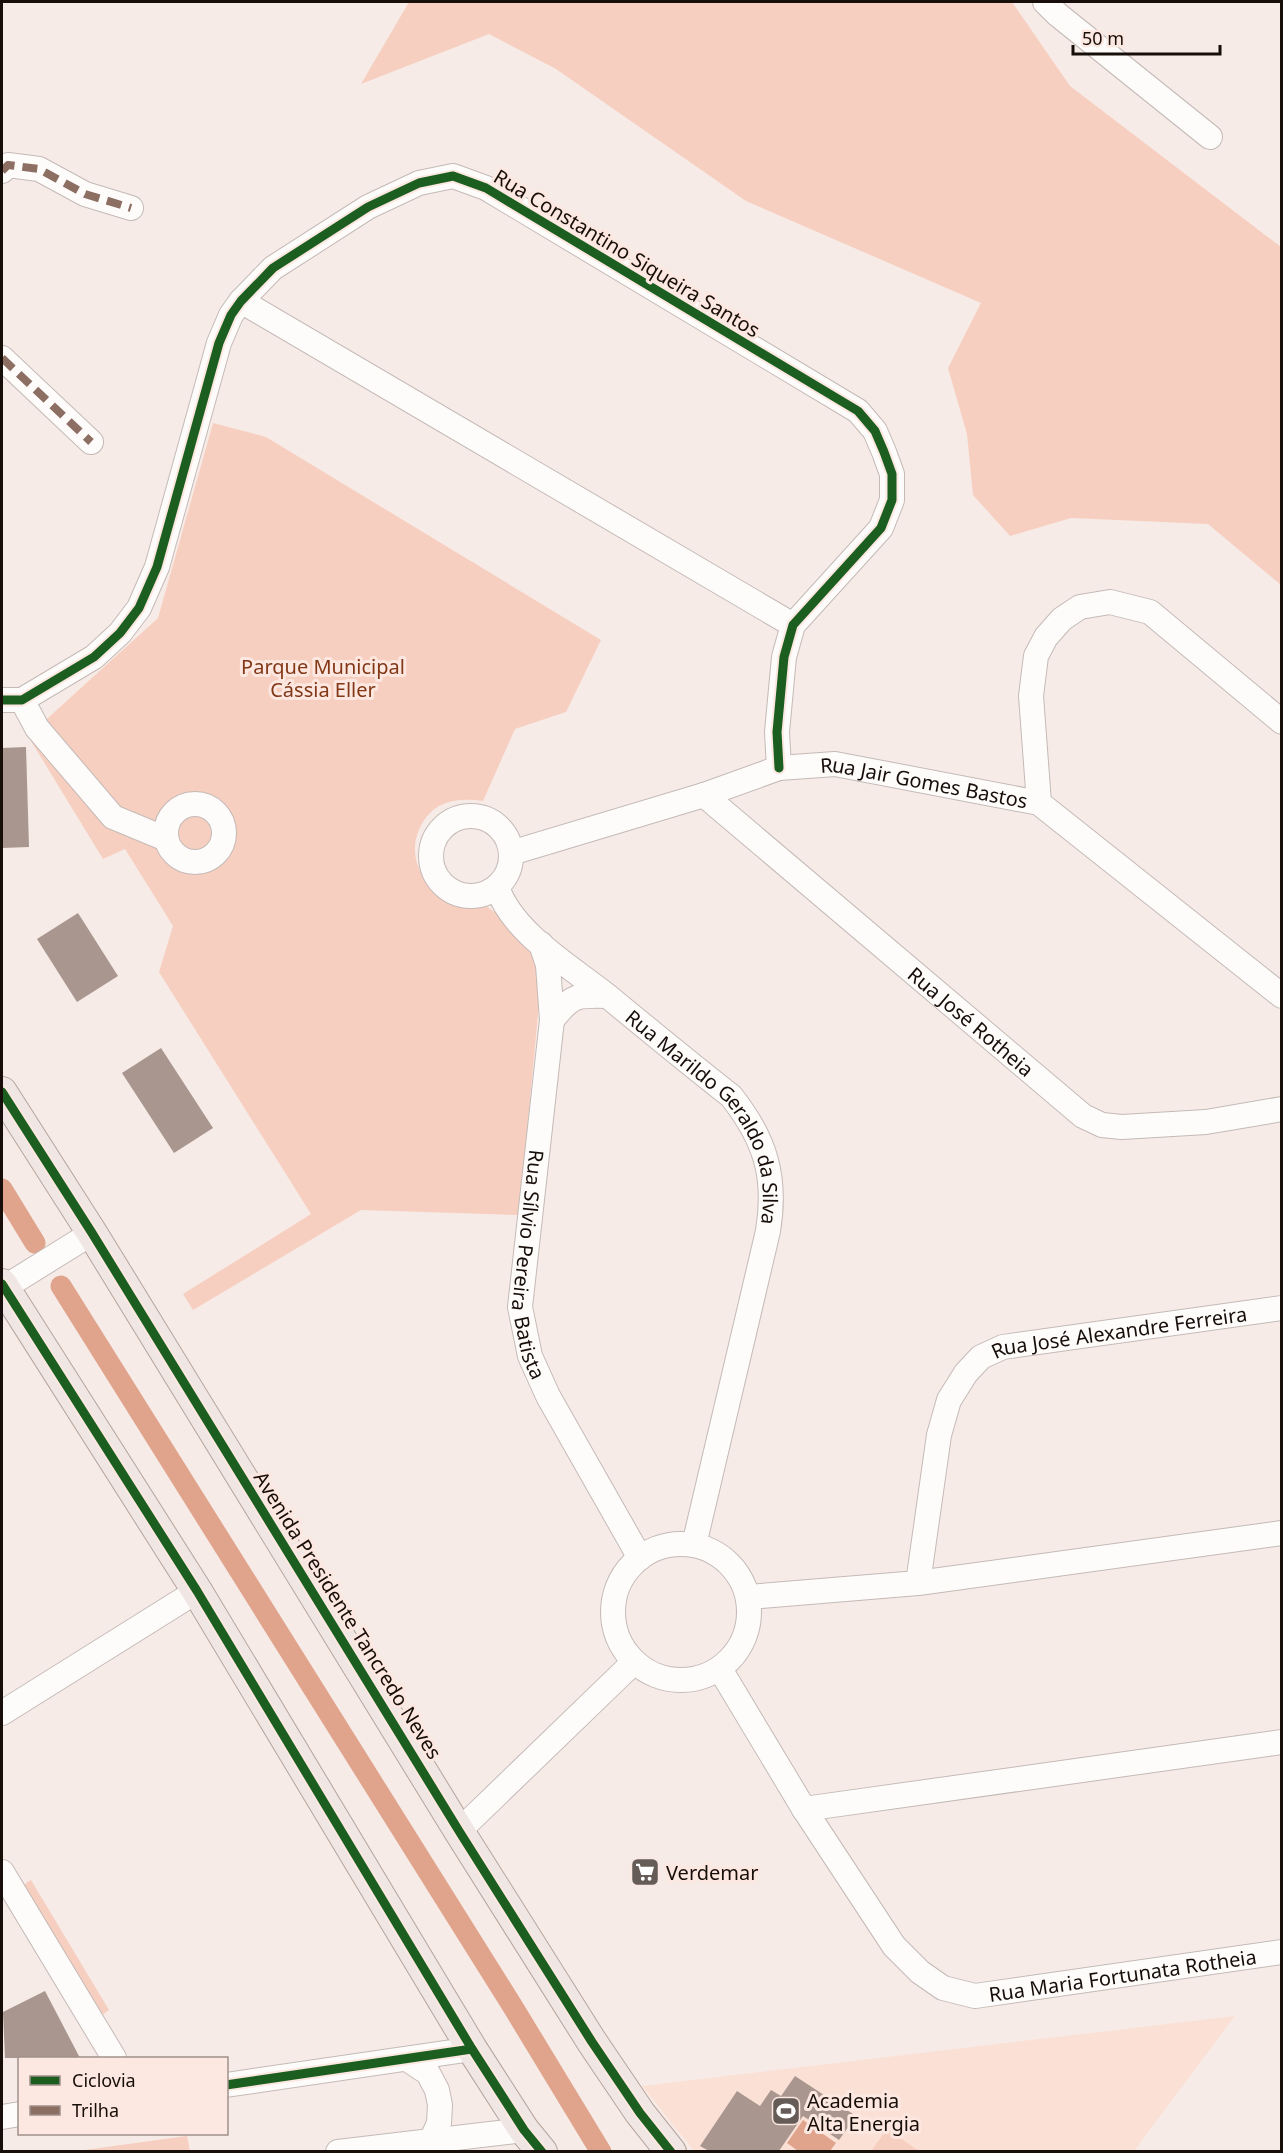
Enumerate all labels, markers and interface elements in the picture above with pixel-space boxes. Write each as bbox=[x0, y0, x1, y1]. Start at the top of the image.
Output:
scale bar bbox=[1073, 18, 1220, 56]
text: 50 m bbox=[1082, 26, 1124, 50]
street label: Rua Constantino Siqueira Santos bbox=[489, 163, 765, 343]
park label: Parque Municipal Cássia Eller bbox=[241, 653, 405, 703]
street label: Rua Jair Gomes Bastos bbox=[819, 750, 1030, 814]
street label: Rua José Rotheia bbox=[903, 960, 1040, 1082]
street label: Rua Marildo Geraldo da Silva bbox=[620, 1003, 784, 1226]
street label: Rua Sílvio Pereira Batista bbox=[506, 1148, 552, 1383]
street label: Rua José Alexandre Ferreira bbox=[987, 1300, 1249, 1364]
street label: Avenida Presidente Tancredo Neves bbox=[248, 1466, 448, 1764]
supermarket icon: Verdemar bbox=[629, 1856, 661, 1888]
place label: Verdemar bbox=[666, 1859, 759, 1886]
street label: Rua Maria Fortunata Rotheia bbox=[987, 1942, 1258, 2007]
legend bbox=[18, 2057, 228, 2135]
text: Ciclovia bbox=[72, 2068, 136, 2092]
place label: Academia Alta Energia bbox=[807, 2087, 920, 2137]
sports icon: Academia Alta Energia bbox=[770, 2095, 802, 2127]
text: Trilha bbox=[72, 2098, 119, 2122]

